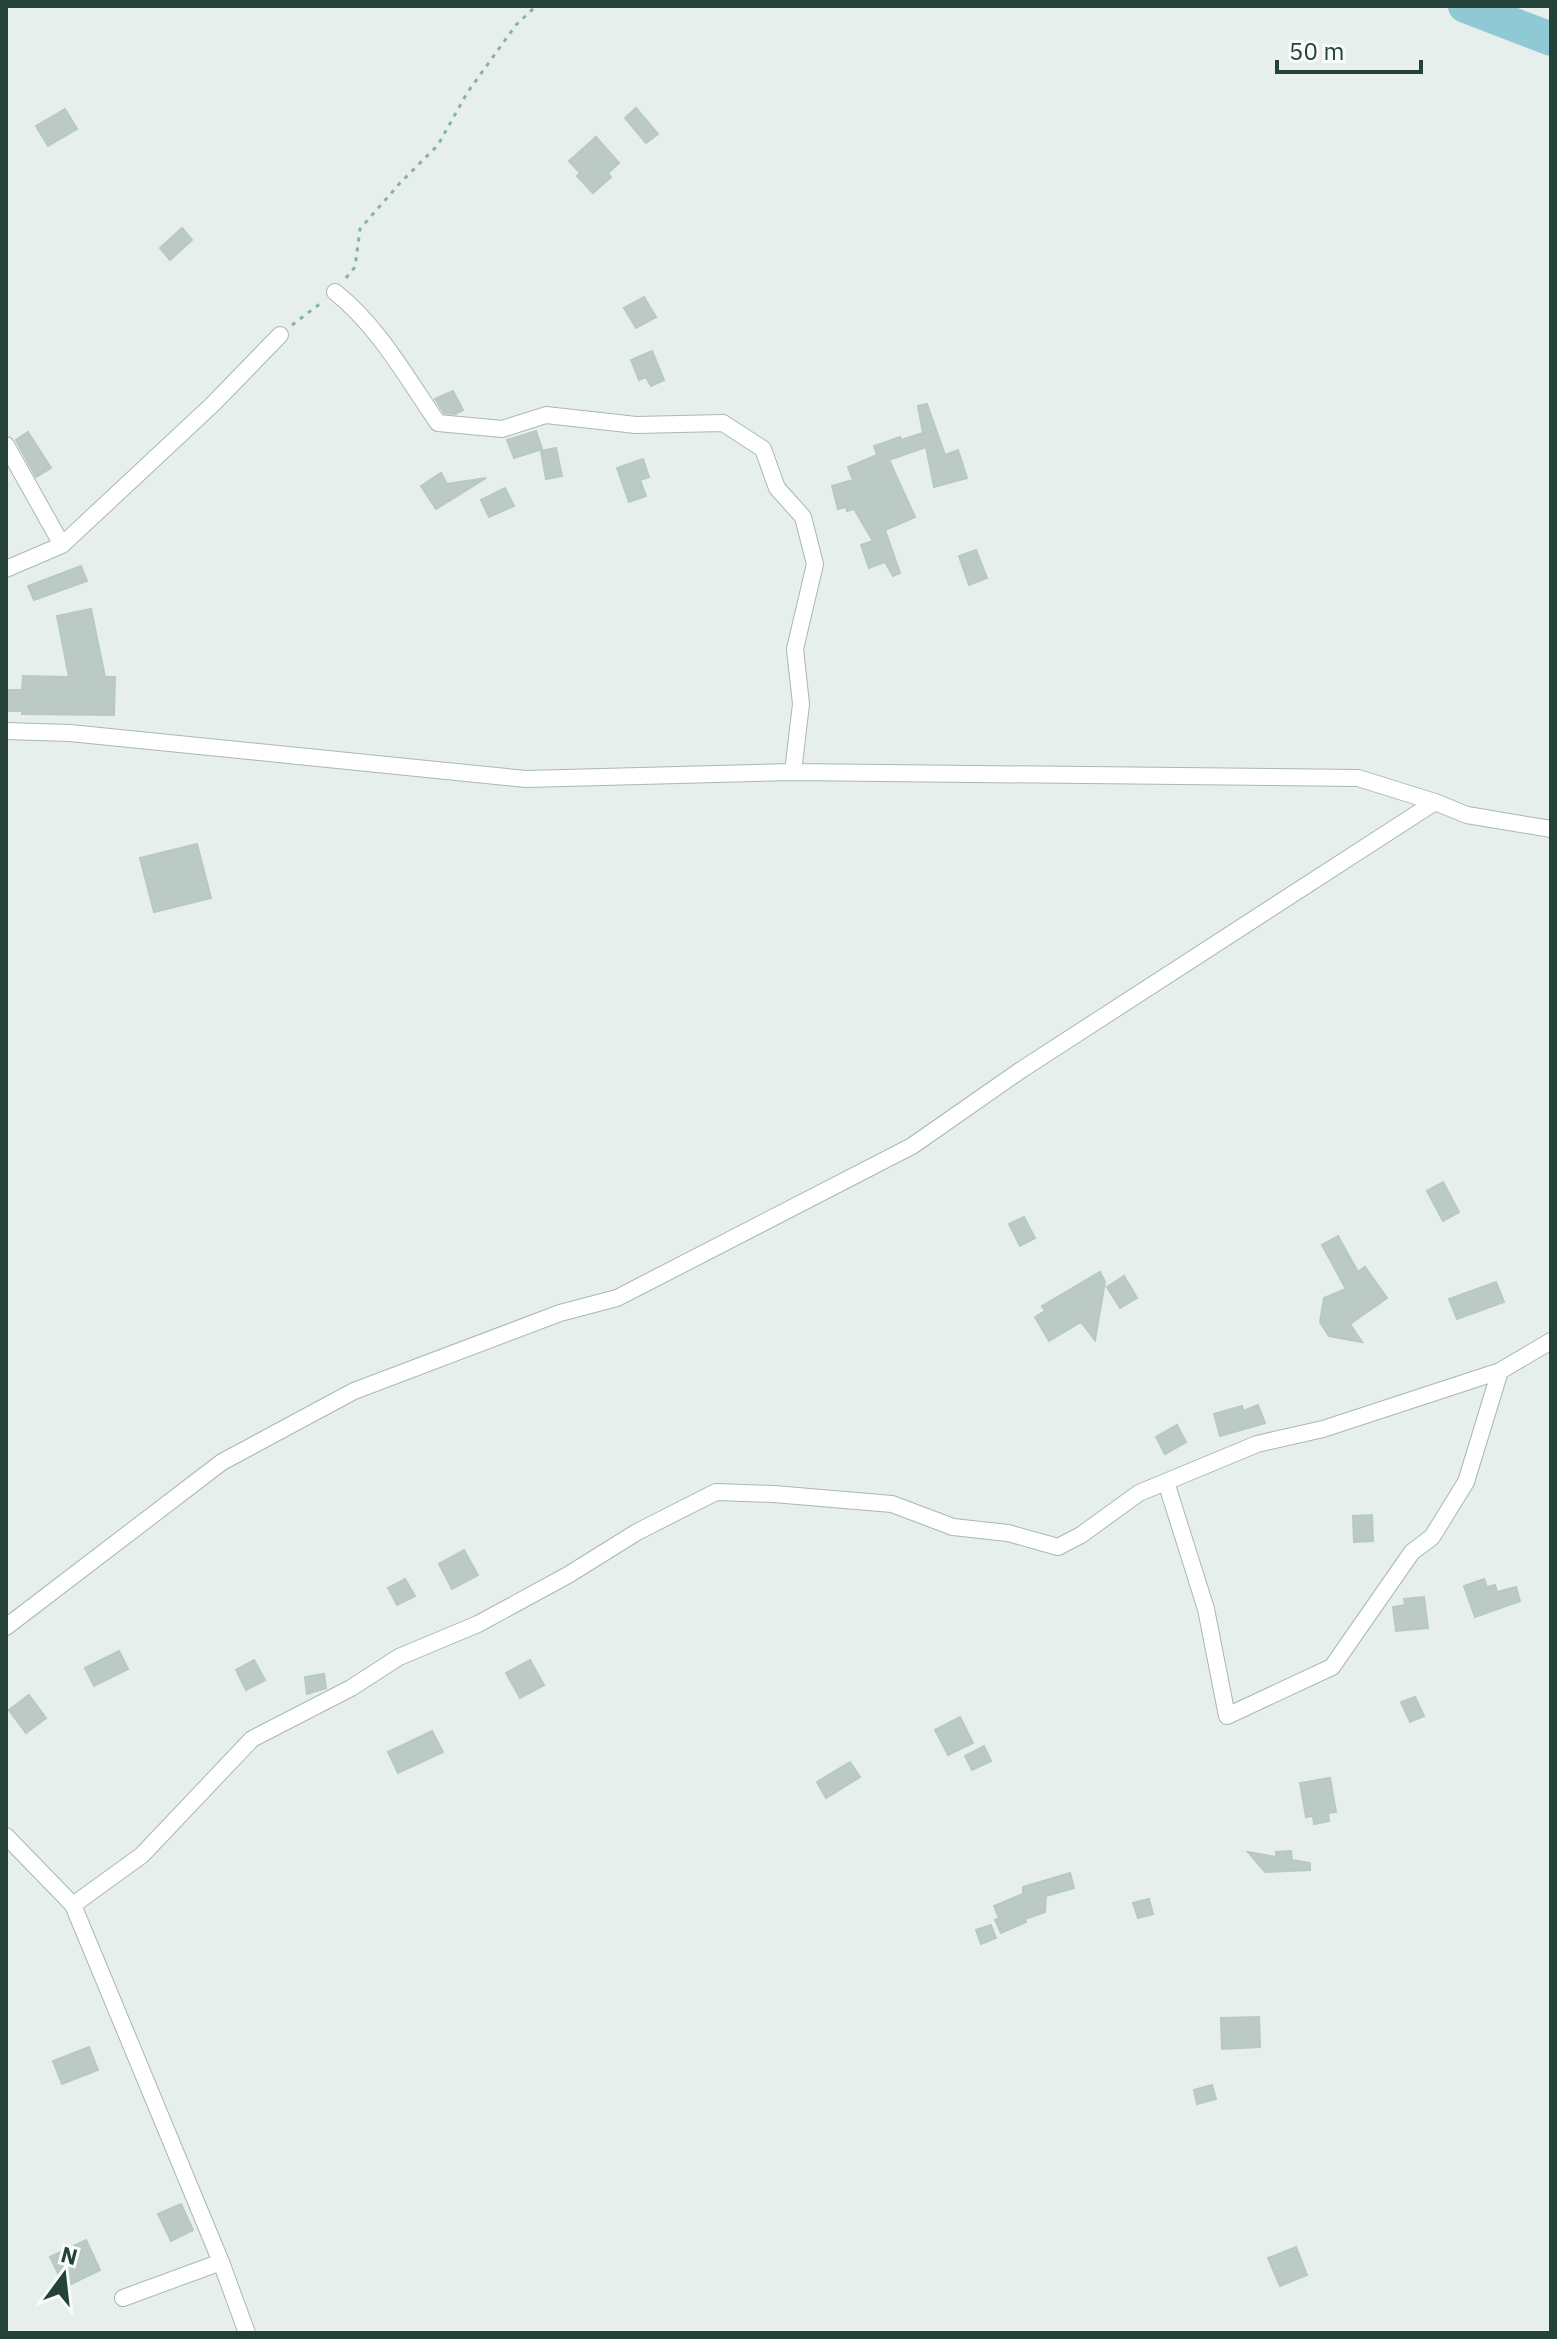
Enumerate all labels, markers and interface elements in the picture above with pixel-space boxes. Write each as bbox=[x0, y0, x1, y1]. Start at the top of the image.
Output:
scale bar bbox=[1277, 24, 1421, 74]
text: 50 m bbox=[1289, 35, 1344, 67]
north arrow bbox=[24, 2235, 104, 2315]
text: N bbox=[58, 2239, 81, 2271]

